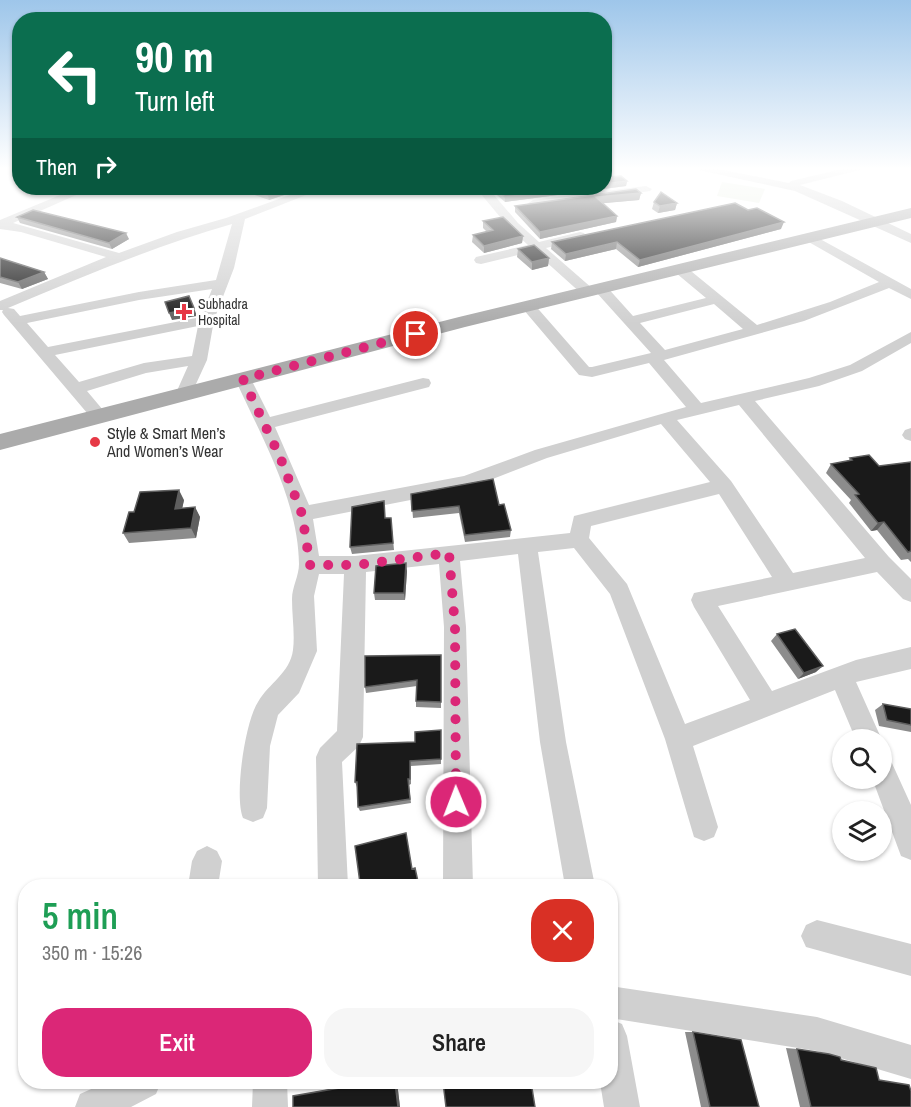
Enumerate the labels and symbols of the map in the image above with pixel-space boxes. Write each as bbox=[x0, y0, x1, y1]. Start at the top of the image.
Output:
place label: Subhadra Hospital bbox=[198, 295, 248, 329]
marker: Subhadra Hospital bbox=[175, 303, 193, 321]
pin bbox=[390, 308, 441, 359]
place label: Style & Smart Men’s And Women’s Wear bbox=[106, 422, 226, 462]
marker: Style & Smart Men’s And Women’s Wear bbox=[88, 435, 102, 449]
position arrow bbox=[424, 770, 488, 834]

